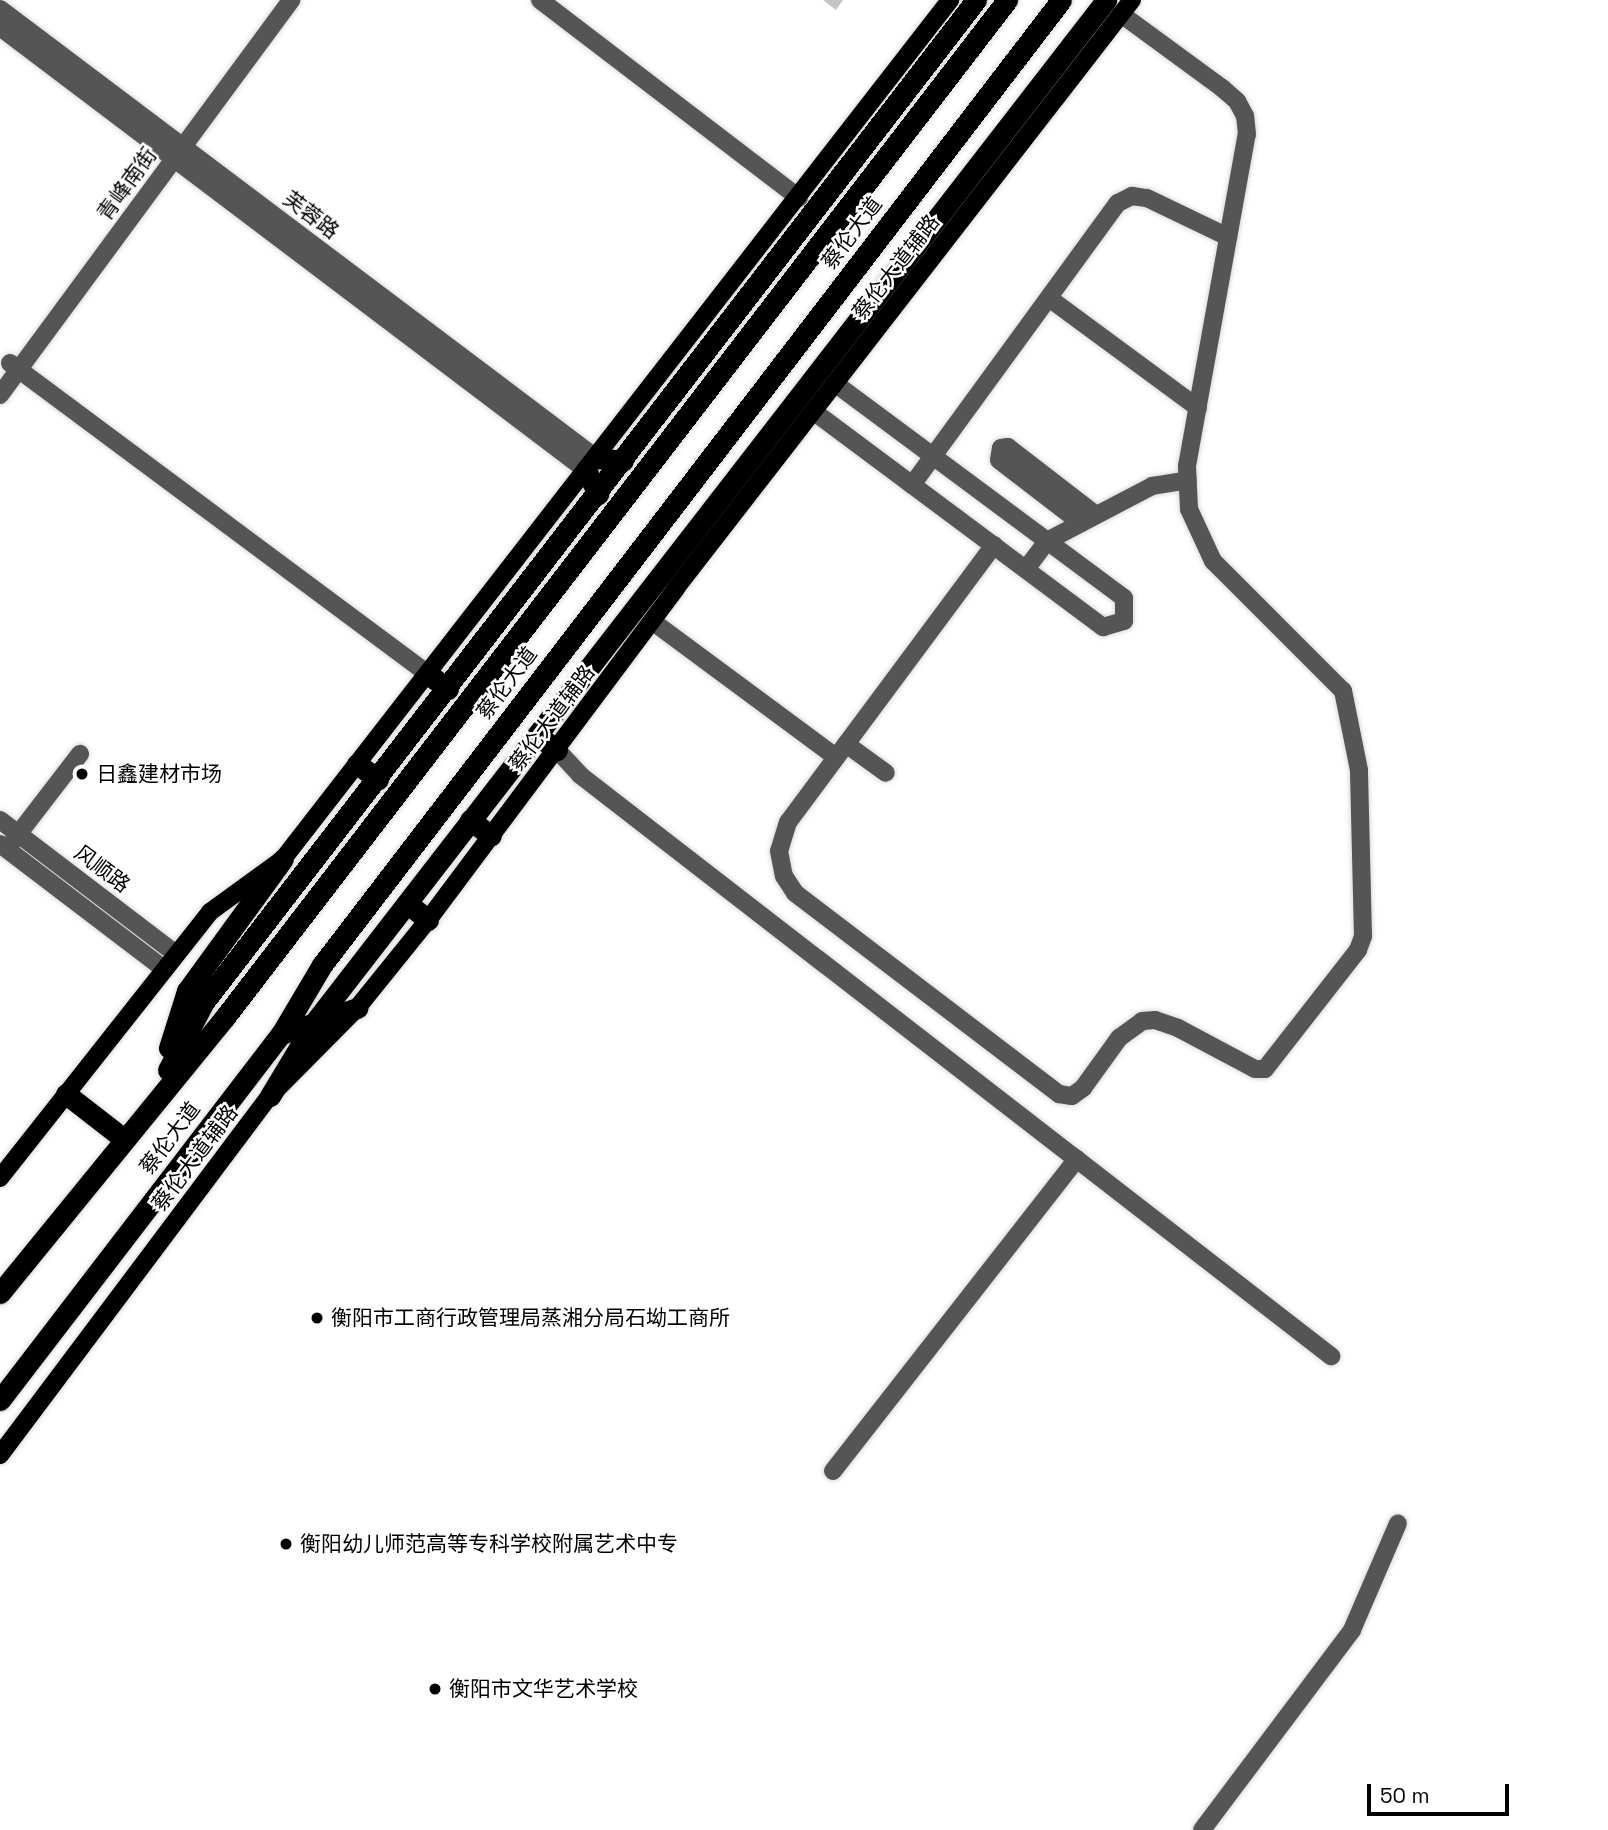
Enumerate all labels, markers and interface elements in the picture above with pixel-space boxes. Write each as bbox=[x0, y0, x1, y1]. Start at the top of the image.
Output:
street label: 青峰南街 bbox=[92, 143, 162, 225]
street label: 芙蓉路 bbox=[278, 186, 344, 244]
street label: 蔡伦大道 bbox=[817, 192, 887, 274]
street label: 蔡伦大道辅路 bbox=[847, 210, 945, 324]
street label: 蔡伦大道 bbox=[472, 642, 542, 724]
street label: 蔡伦大道辅路 bbox=[504, 660, 600, 776]
place label: 日鑫建材市场 bbox=[96, 761, 222, 787]
marker: 日鑫建材市场 bbox=[74, 766, 90, 782]
street label: 风顺路 bbox=[69, 840, 135, 898]
street label: 蔡伦大道 bbox=[135, 1097, 205, 1179]
street label: 蔡伦大道辅路 bbox=[147, 1100, 243, 1216]
place label: 衡阳市工商行政管理局蒸湘分局石坳工商所 bbox=[331, 1305, 730, 1331]
marker: 衡阳市工商行政管理局蒸湘分局石坳工商所 bbox=[309, 1310, 325, 1326]
place label: 衡阳幼儿师范高等专科学校附属艺术中专 bbox=[300, 1531, 678, 1557]
marker: 衡阳幼儿师范高等专科学校附属艺术中专 bbox=[278, 1536, 294, 1552]
place label: 衡阳市文华艺术学校 bbox=[449, 1676, 638, 1702]
marker: 衡阳市文华艺术学校 bbox=[427, 1681, 443, 1697]
scale bar bbox=[1370, 1770, 1512, 1814]
text: 50 m bbox=[1380, 1782, 1430, 1809]

